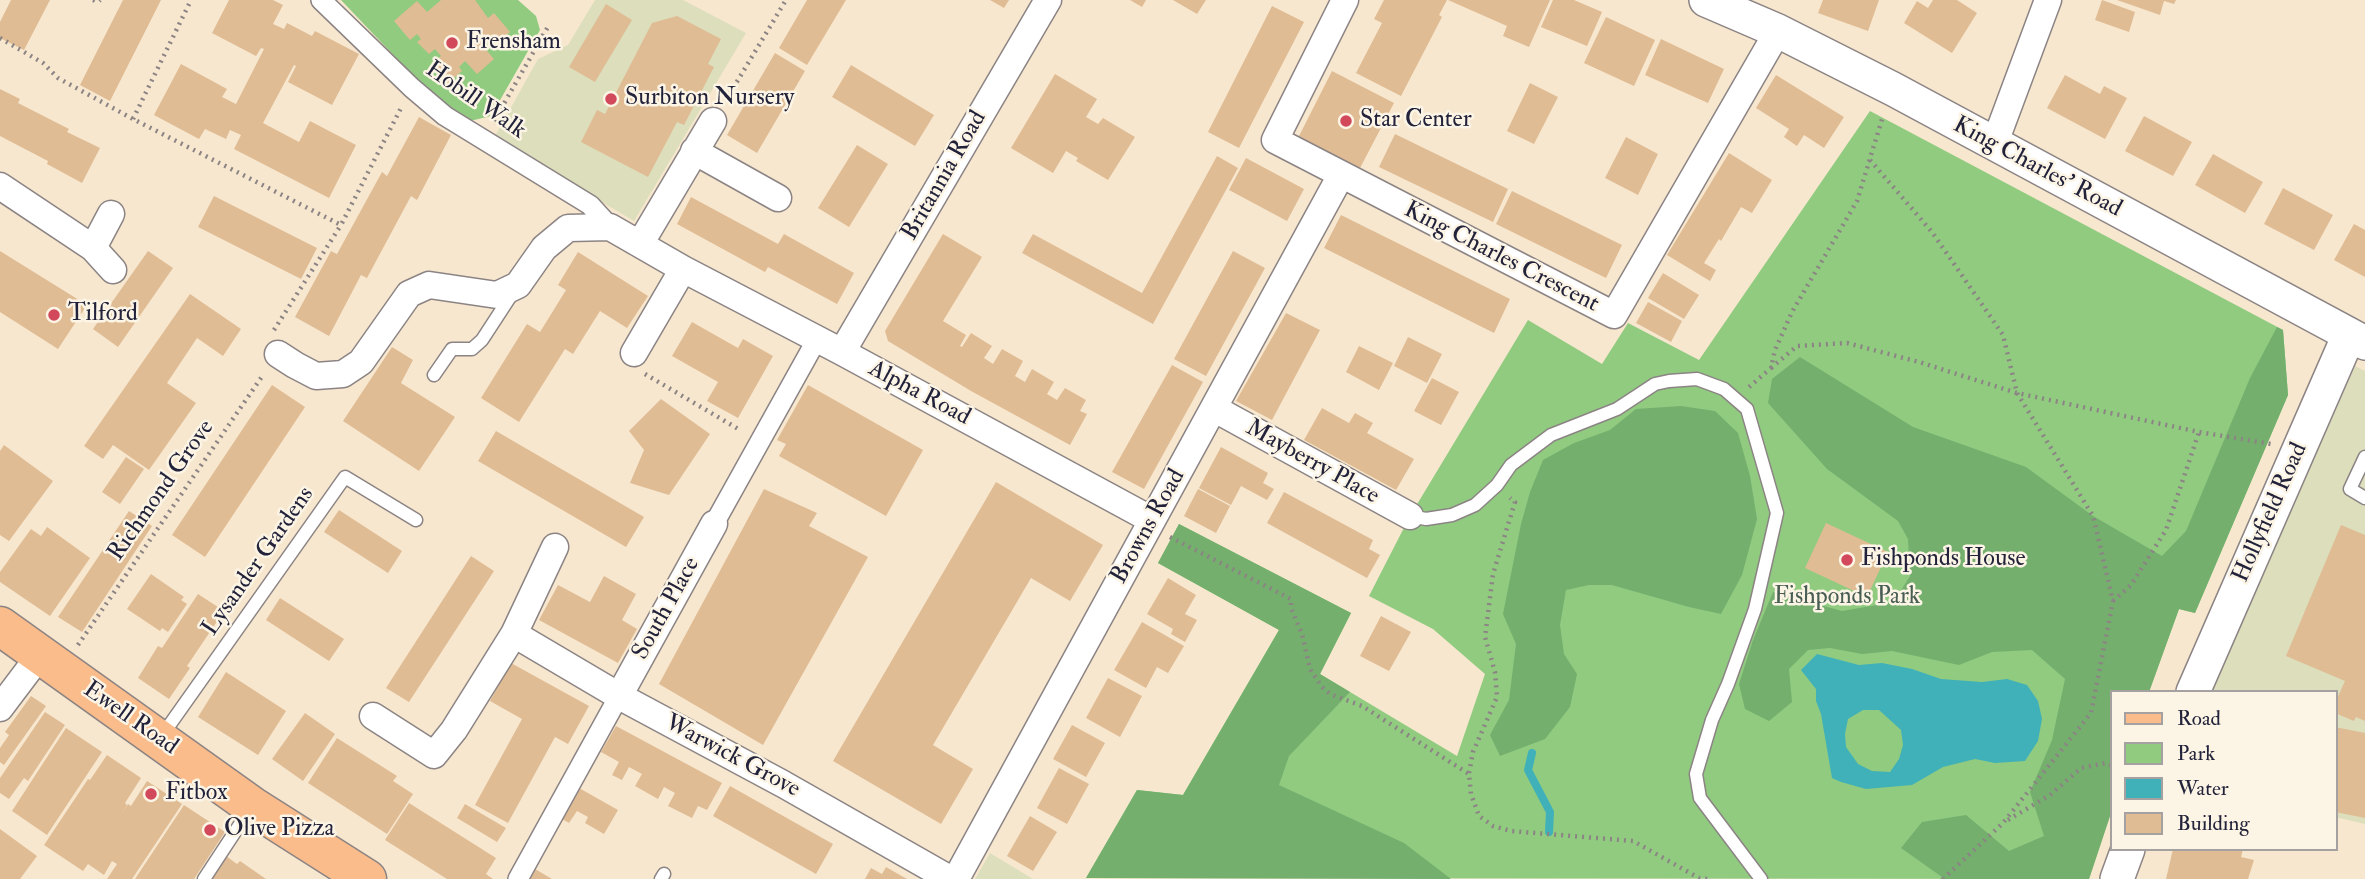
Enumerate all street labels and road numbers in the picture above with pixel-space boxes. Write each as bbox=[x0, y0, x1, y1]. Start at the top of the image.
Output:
street label: Hobill Walk bbox=[419, 56, 531, 146]
street label: Britannia Road bbox=[896, 106, 994, 246]
street label: King Charles' Road bbox=[1948, 111, 2126, 225]
street label: King Charles Crescent bbox=[1399, 196, 1603, 320]
street label: Alpha Road bbox=[863, 355, 975, 433]
street label: Mayberry Place bbox=[1240, 414, 1384, 512]
street label: Richmond Grove bbox=[103, 415, 221, 567]
street label: Hollyfield Road bbox=[2227, 439, 2315, 587]
street label: Browns Road bbox=[1106, 465, 1192, 589]
street label: Lysander Gardens bbox=[197, 482, 321, 642]
street label: South Place bbox=[627, 553, 707, 665]
street label: Ewell Road bbox=[77, 676, 183, 762]
street label: Warwick Grove bbox=[659, 709, 805, 805]

